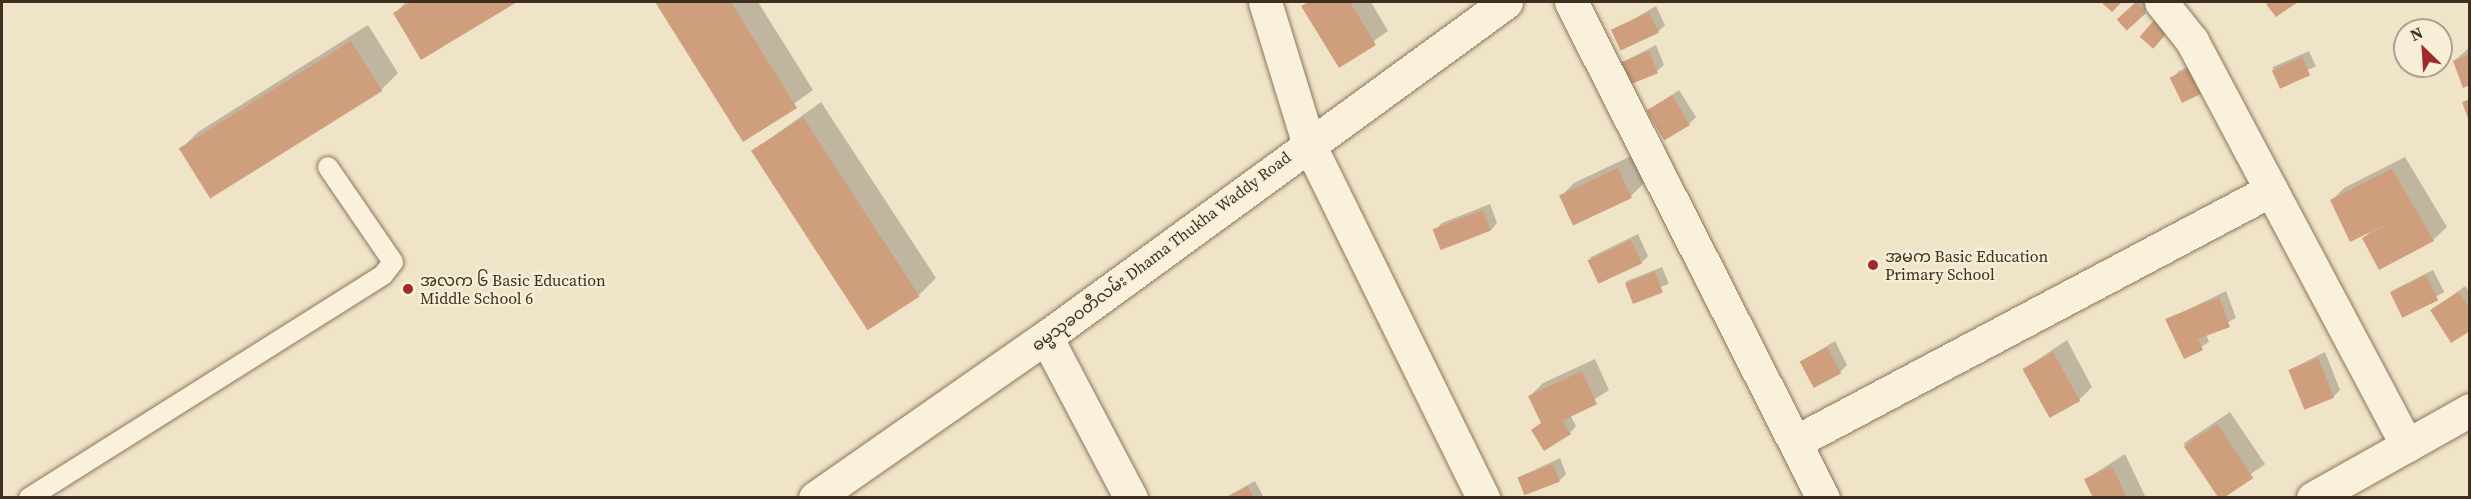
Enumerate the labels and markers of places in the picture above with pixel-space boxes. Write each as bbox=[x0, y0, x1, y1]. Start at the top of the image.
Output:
place label: အမက Basic Education Primary School bbox=[1885, 246, 2048, 284]
marker: အမက Basic Education Primary School bbox=[1866, 258, 1880, 272]
place label: အလက ၆ Basic Education Middle School 6 bbox=[420, 270, 606, 308]
marker: အလက ၆ Basic Education Middle School 6 bbox=[401, 282, 415, 296]

